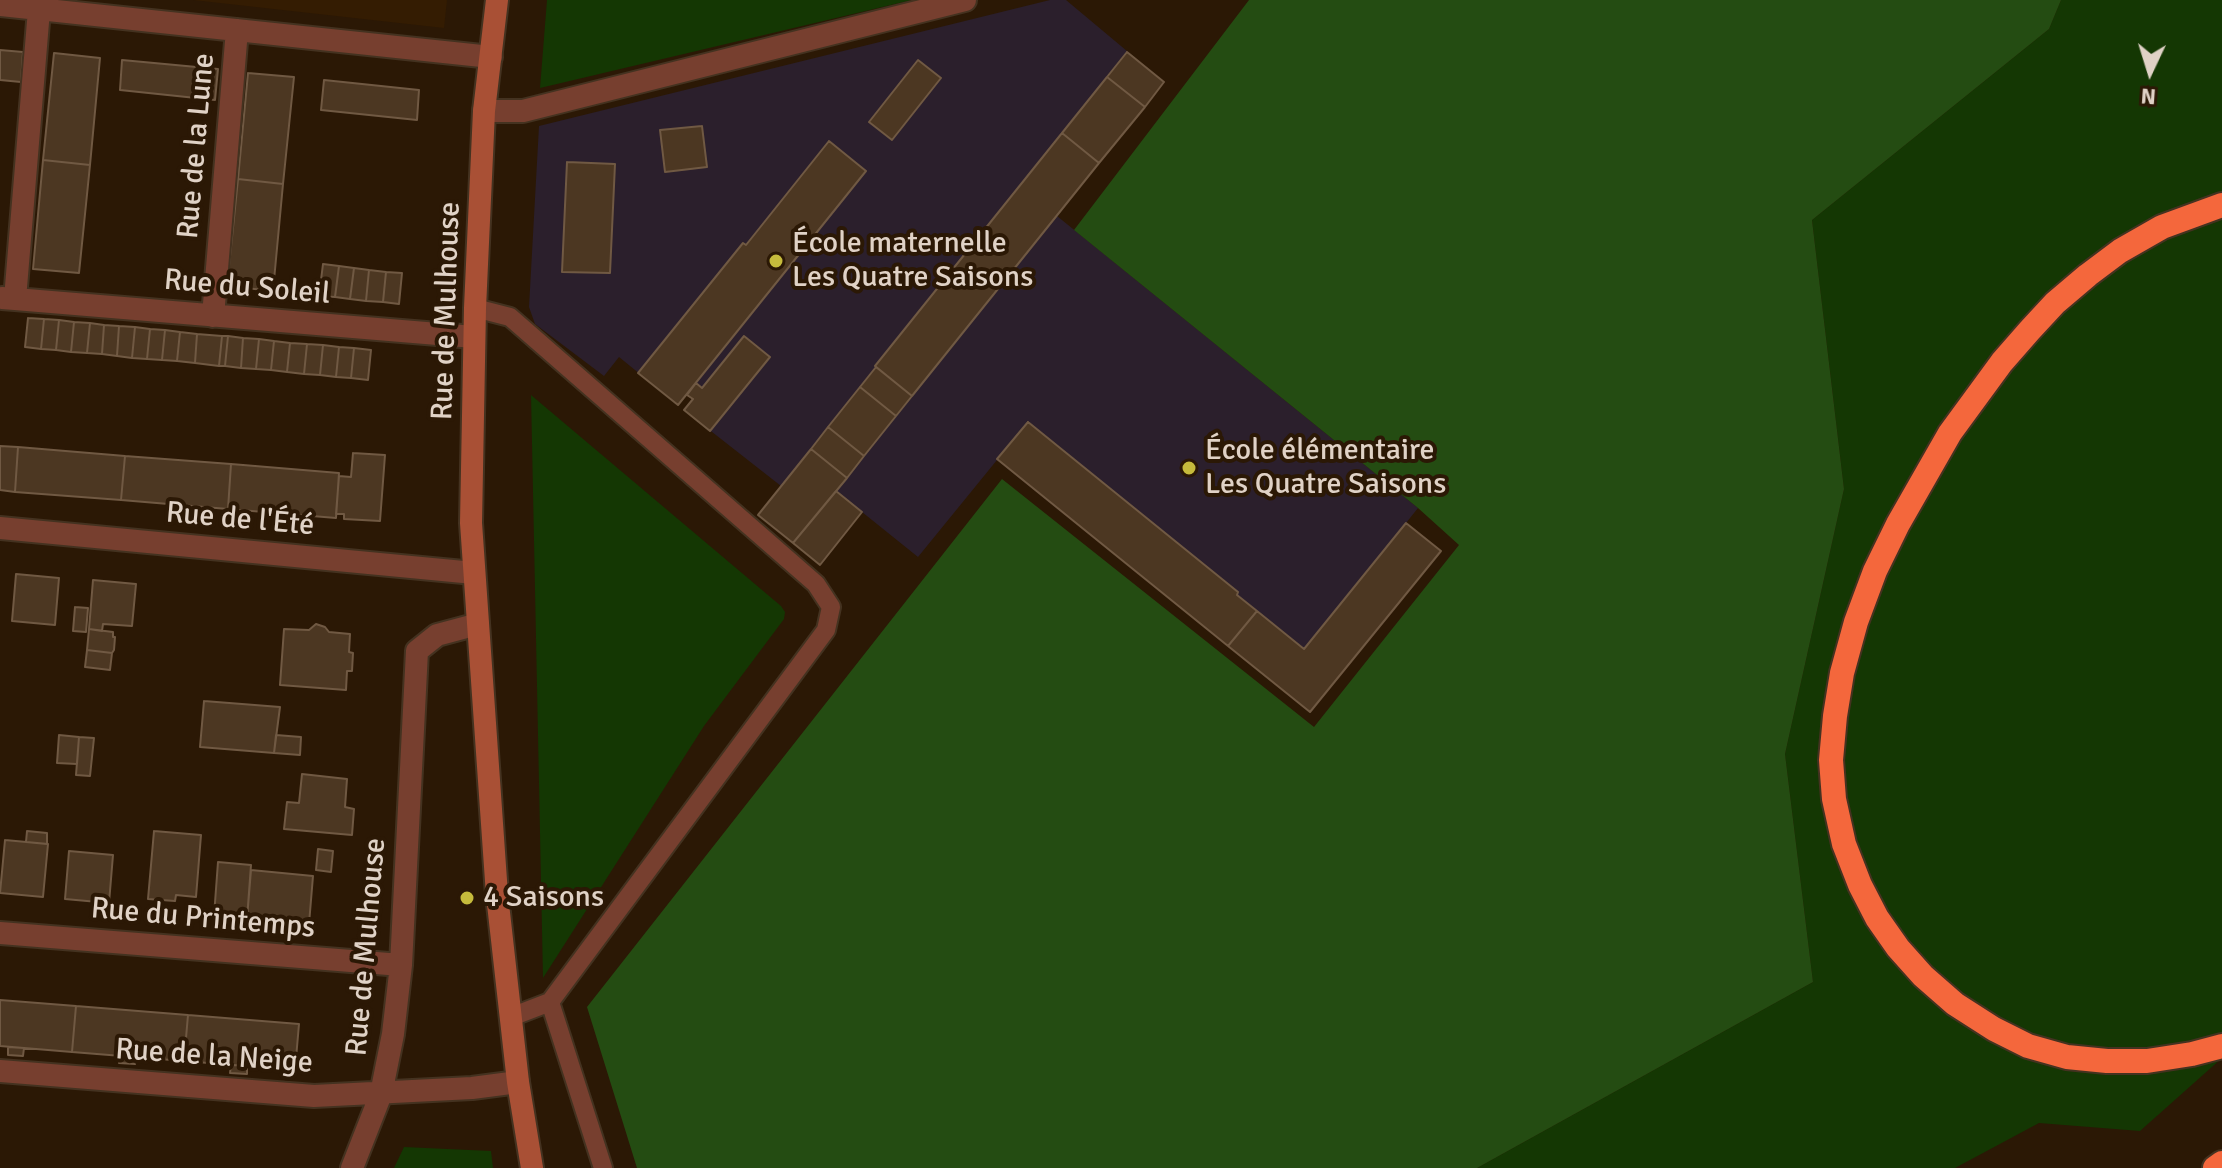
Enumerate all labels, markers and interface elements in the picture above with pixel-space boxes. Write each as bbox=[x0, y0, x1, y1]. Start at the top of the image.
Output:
north arrow bbox=[2110, 32, 2190, 112]
street label: Rue de la Lune bbox=[171, 52, 223, 240]
text: N bbox=[2140, 82, 2157, 110]
street label: Rue de Mulhouse bbox=[425, 201, 469, 421]
place label: École maternelle Les Quatre Saisons bbox=[792, 226, 1033, 296]
marker: École maternelle Les Quatre Saisons bbox=[767, 252, 785, 270]
street label: Rue du Soleil bbox=[162, 263, 332, 313]
place label: École élémentaire Les Quatre Saisons bbox=[1205, 433, 1446, 504]
marker: École élémentaire Les Quatre Saisons bbox=[1180, 459, 1198, 477]
street label: Rue de l'Été bbox=[164, 496, 316, 544]
street label: Rue de Mulhouse bbox=[340, 836, 394, 1058]
place label: 4 Saisons bbox=[483, 880, 604, 916]
marker: 4 Saisons bbox=[458, 889, 476, 907]
street label: Rue du Printemps bbox=[89, 891, 317, 947]
street label: Rue de la Neige bbox=[114, 1032, 314, 1082]

